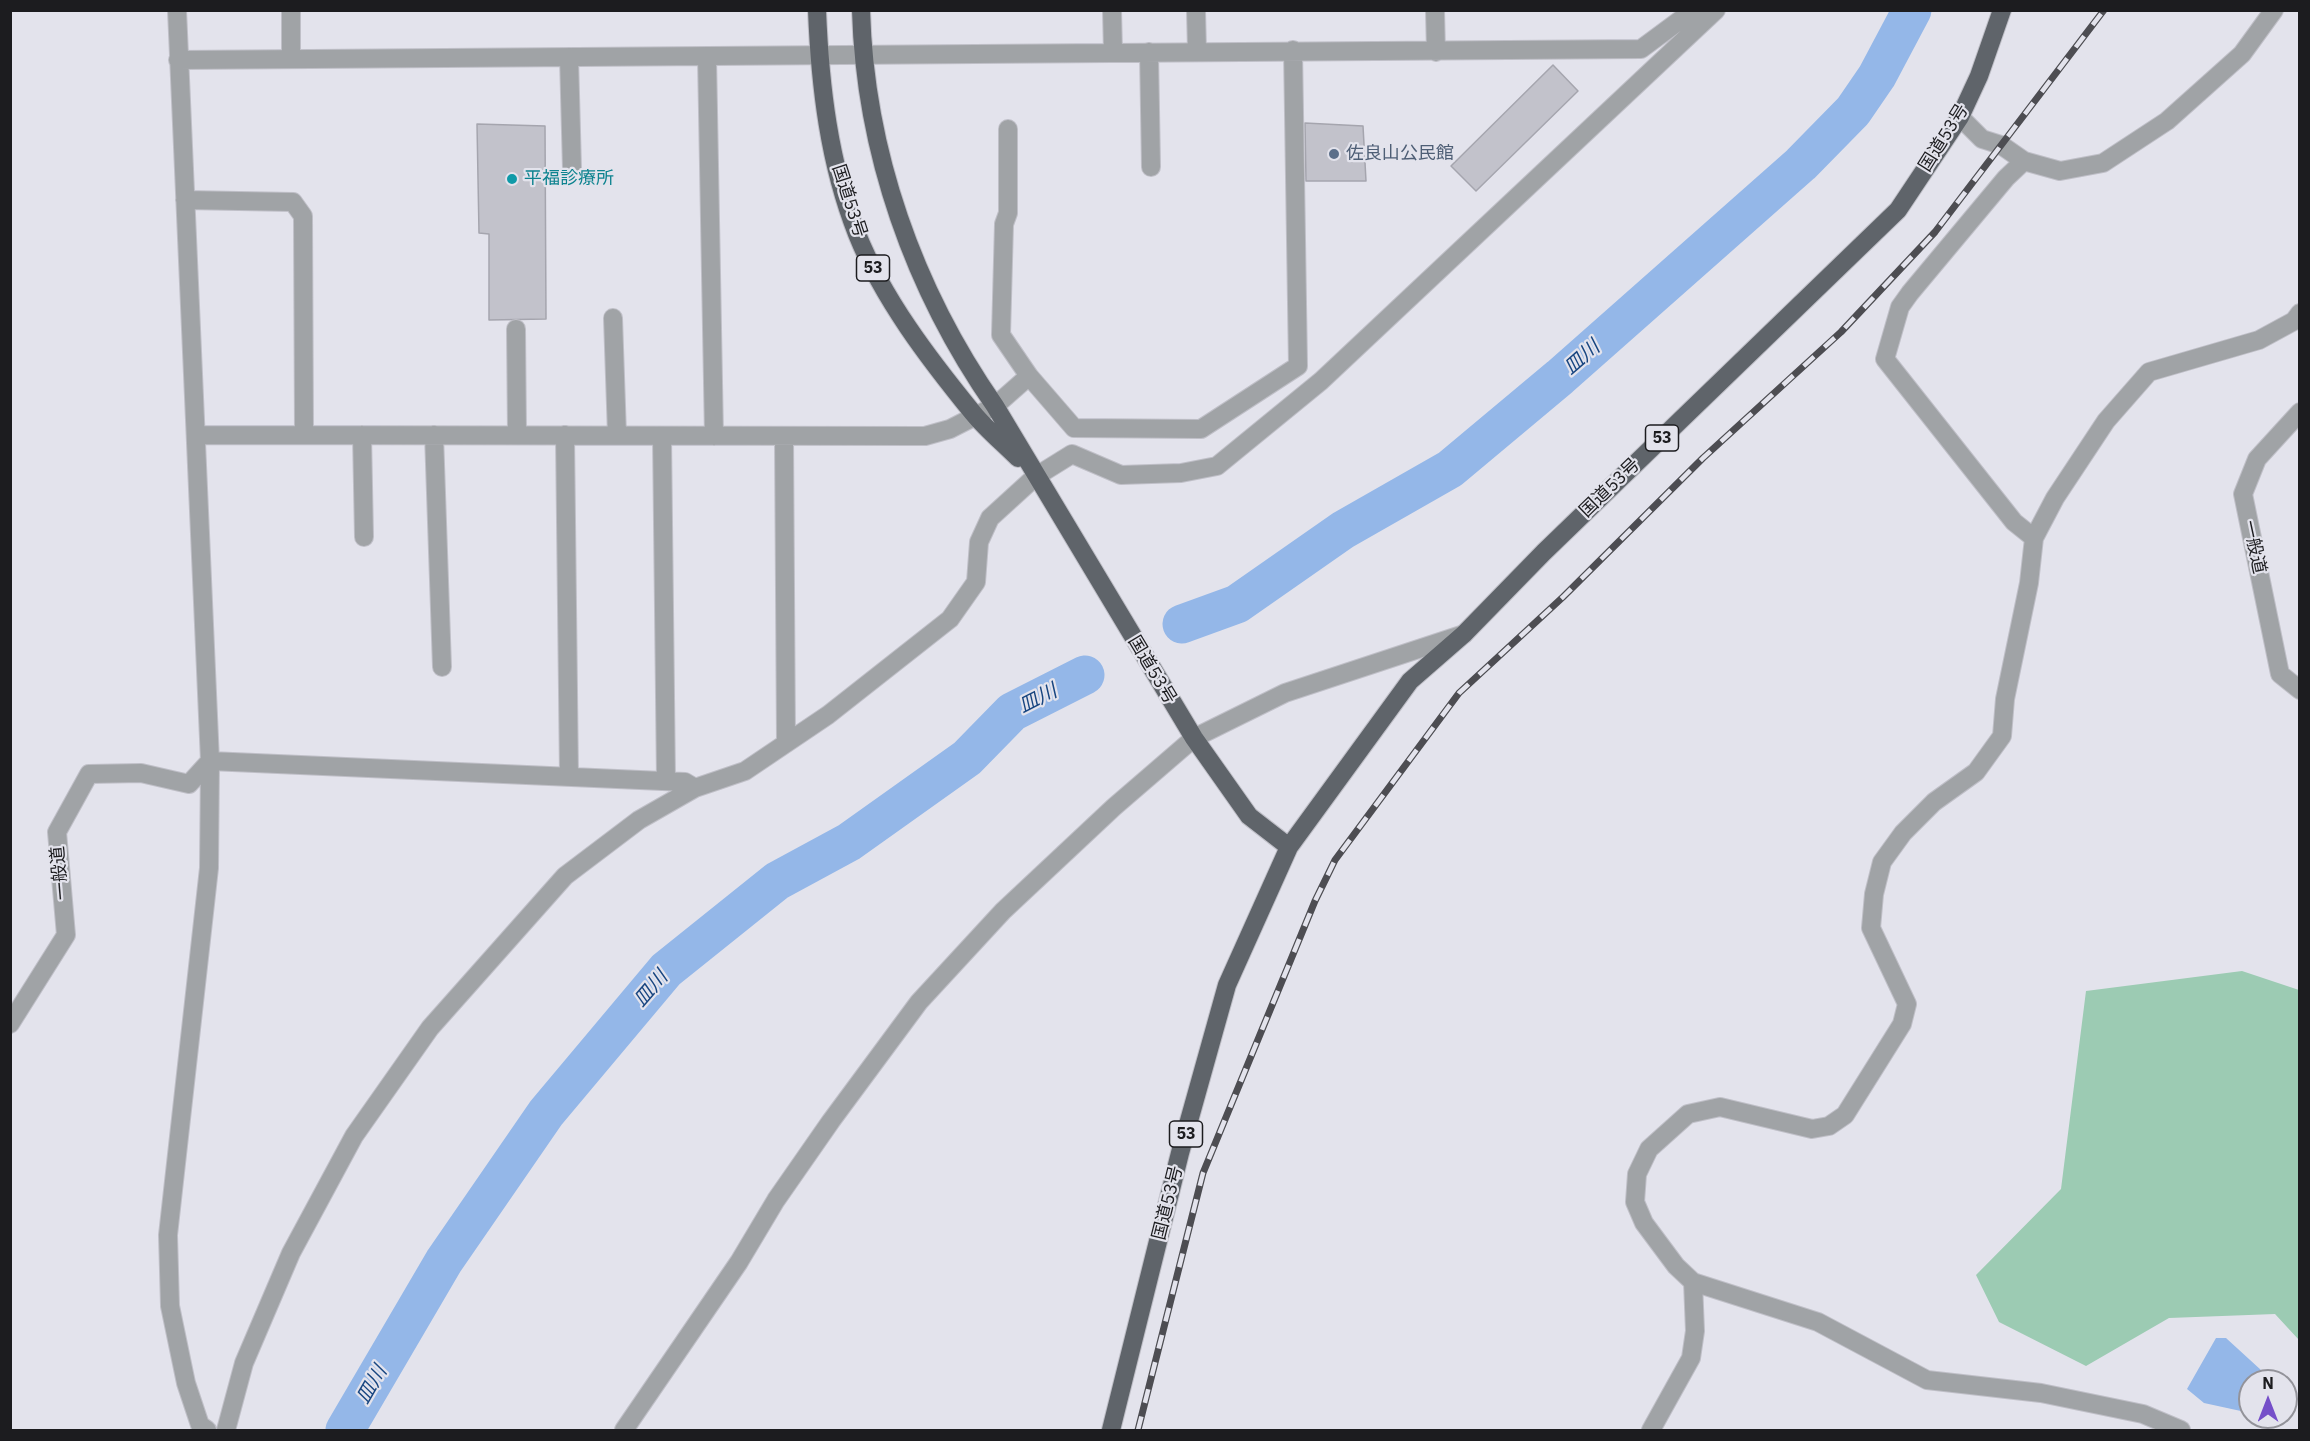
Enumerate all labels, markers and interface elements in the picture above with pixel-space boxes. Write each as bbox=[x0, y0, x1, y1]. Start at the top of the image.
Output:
street label: 国道53号 bbox=[1915, 100, 1973, 176]
place label: 佐良山公民館 bbox=[1346, 143, 1454, 165]
marker: 佐良山公民館 bbox=[1327, 147, 1341, 161]
street label: 国道53号 bbox=[827, 162, 871, 240]
place label: 平福診療所 bbox=[524, 168, 614, 190]
marker: 平福診療所 bbox=[505, 172, 519, 186]
road number: 53 bbox=[856, 255, 890, 281]
water label: 皿川 bbox=[1559, 336, 1605, 380]
road number: 53 bbox=[1646, 425, 1678, 451]
street label: 国道53号 bbox=[1575, 454, 1645, 522]
street label: 一般道 bbox=[2238, 518, 2270, 576]
street label: 国道53号 bbox=[1123, 632, 1181, 708]
water label: 皿川 bbox=[1015, 679, 1061, 719]
street label: 一般道 bbox=[47, 845, 73, 901]
water label: 皿川 bbox=[629, 966, 673, 1012]
road number: 53 bbox=[1170, 1121, 1202, 1147]
street label: 国道53号 bbox=[1148, 1164, 1188, 1242]
water label: 皿川 bbox=[352, 1362, 392, 1408]
north arrow bbox=[2238, 1369, 2298, 1429]
text: N bbox=[2262, 1373, 2274, 1393]

